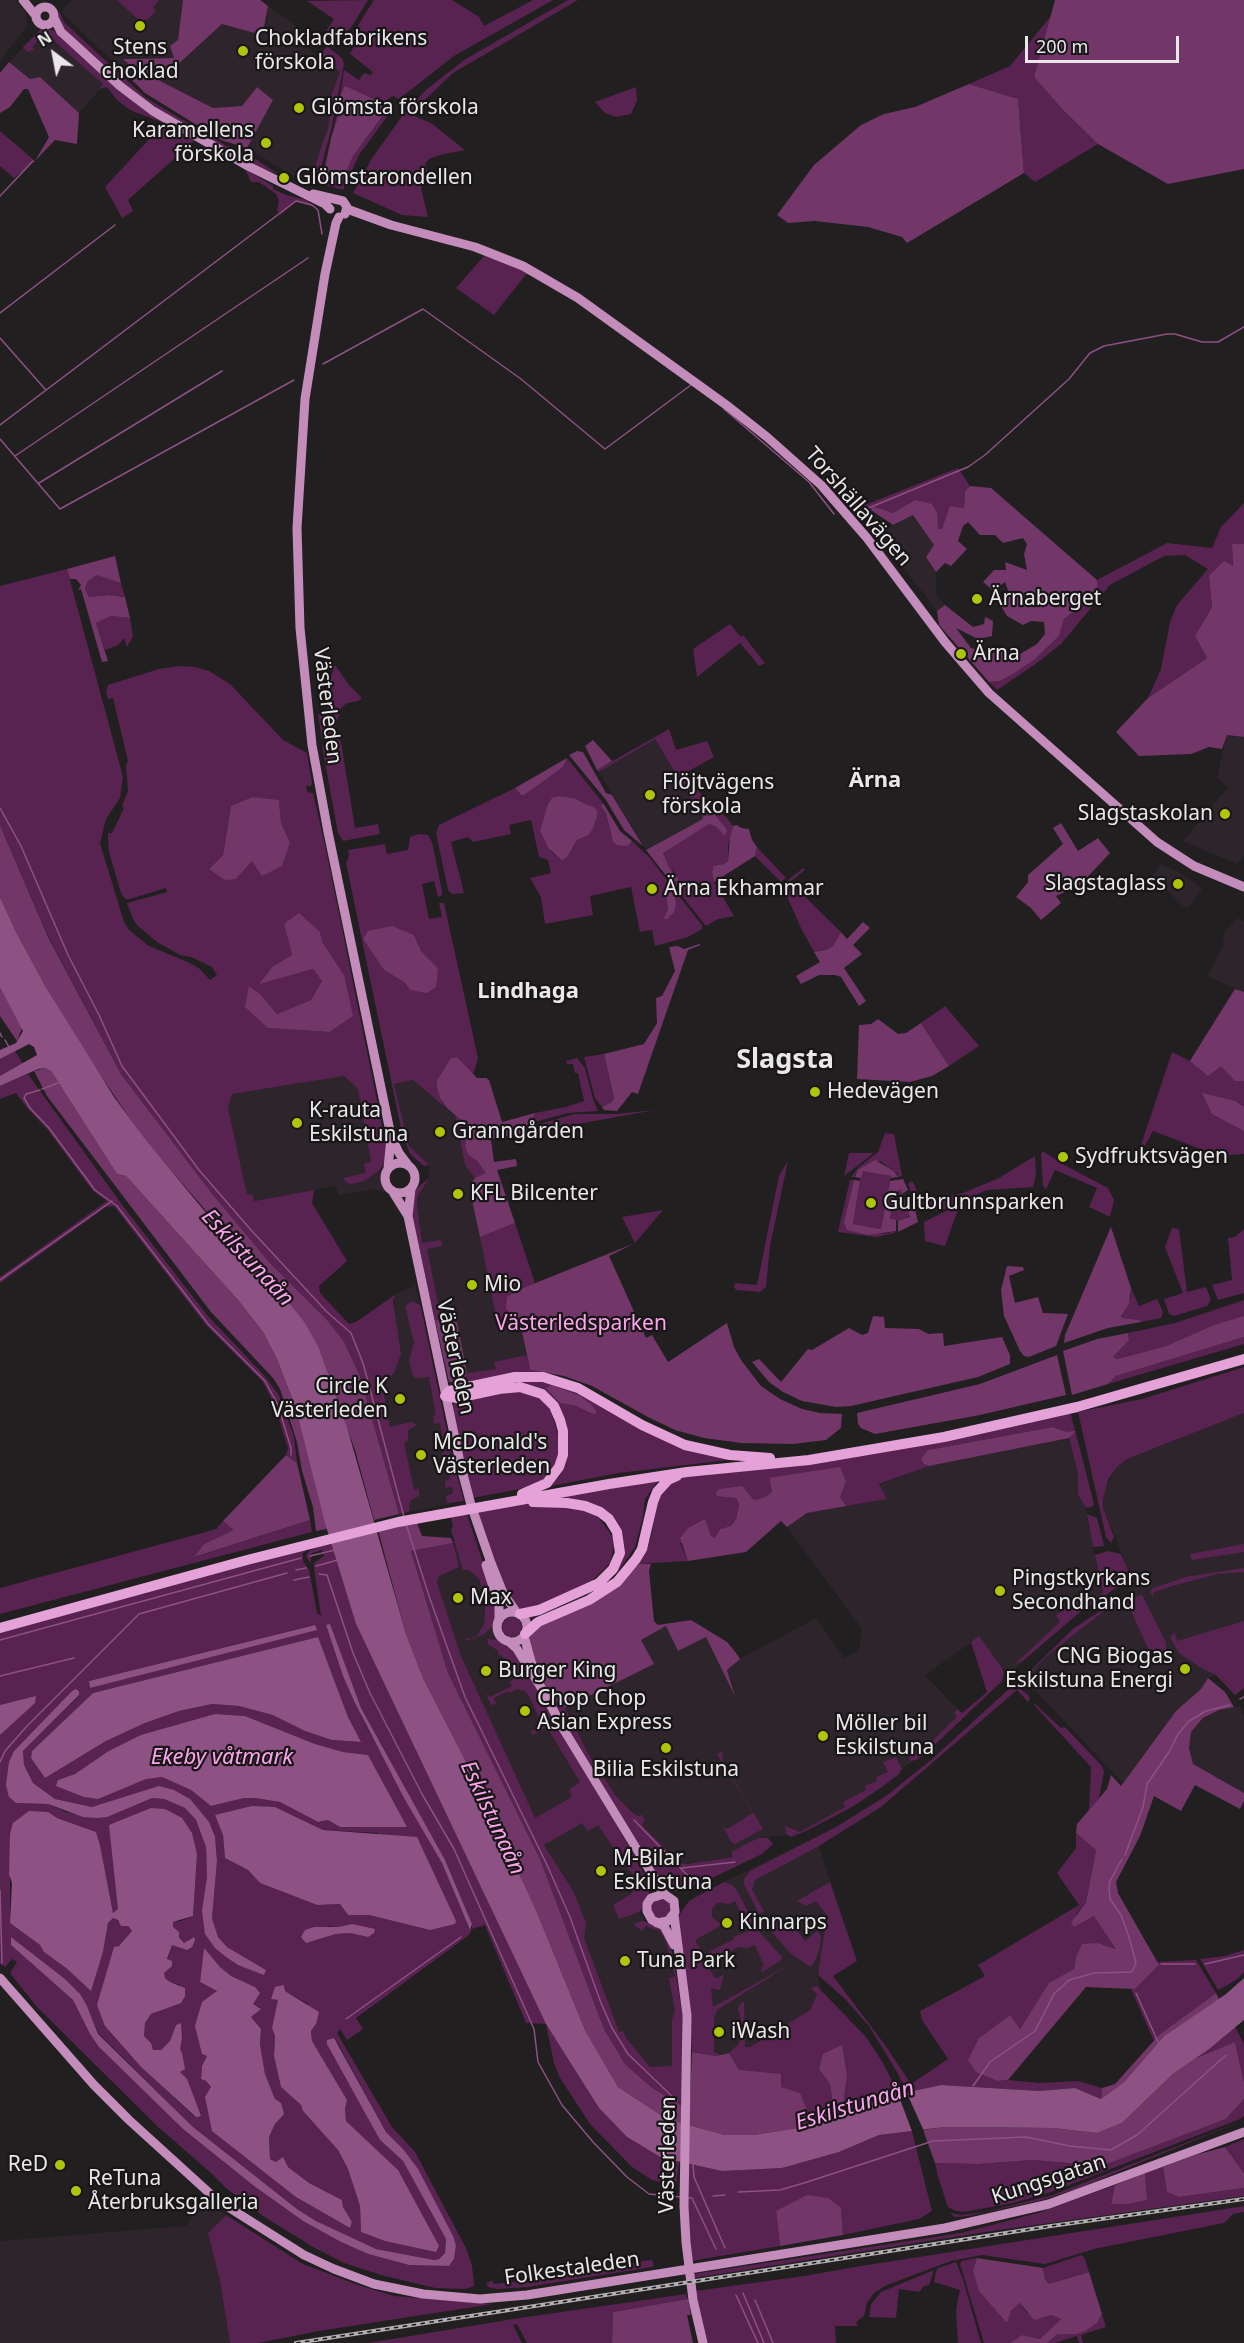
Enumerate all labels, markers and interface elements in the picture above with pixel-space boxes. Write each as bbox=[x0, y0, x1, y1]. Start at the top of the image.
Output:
marker: Stens choklad bbox=[133, 19, 147, 33]
north arrow bbox=[24, 24, 84, 84]
scale bar bbox=[1028, 24, 1182, 62]
text: N bbox=[33, 26, 56, 52]
place label: Chokladfabrikens förskola bbox=[255, 26, 427, 76]
text: 200 m bbox=[1036, 34, 1088, 58]
place label: Stens choklad bbox=[101, 35, 179, 85]
marker: Chokladfabrikens förskola bbox=[236, 44, 250, 58]
place label: Glömsta förskola bbox=[311, 95, 479, 121]
marker: Glömsta förskola bbox=[292, 101, 306, 115]
place label: Karamellens förskola bbox=[132, 118, 254, 168]
marker: Karamellens förskola bbox=[259, 136, 273, 150]
place label: Glömstarondellen bbox=[296, 165, 473, 191]
marker: Glömstarondellen bbox=[277, 171, 291, 185]
street label: Torshällavägen bbox=[800, 442, 916, 572]
place label: Ärnaberget bbox=[989, 586, 1101, 612]
marker: Ärnaberget bbox=[970, 592, 984, 606]
place label: Ärna bbox=[973, 641, 1020, 667]
street label: Västerleden bbox=[307, 646, 347, 766]
marker: Ärna bbox=[954, 647, 968, 661]
district label: Ärna bbox=[849, 768, 901, 794]
place label: Flöjtvägens förskola bbox=[662, 770, 774, 820]
marker: Flöjtvägens förskola bbox=[643, 788, 657, 802]
place label: Slagstaskolan bbox=[1078, 801, 1213, 827]
marker: Slagstaskolan bbox=[1218, 807, 1232, 821]
place label: Slagstaglass bbox=[1045, 871, 1166, 897]
place label: Ärna Ekhammar bbox=[664, 876, 824, 902]
marker: Slagstaglass bbox=[1171, 877, 1185, 891]
marker: Ärna Ekhammar bbox=[645, 882, 659, 896]
district label: Lindhaga bbox=[477, 979, 579, 1005]
district label: Slagsta bbox=[736, 1044, 834, 1076]
place label: Hedevägen bbox=[827, 1079, 939, 1105]
marker: Hedevägen bbox=[808, 1085, 822, 1099]
place label: K-rauta Eskilstuna bbox=[309, 1098, 408, 1148]
marker: K-rauta Eskilstuna bbox=[290, 1116, 304, 1130]
place label: Granngården bbox=[452, 1119, 584, 1145]
marker: Granngården bbox=[433, 1125, 447, 1139]
place label: Sydfruktsvägen bbox=[1075, 1144, 1228, 1170]
marker: Sydfruktsvägen bbox=[1056, 1150, 1070, 1164]
place label: KFL Bilcenter bbox=[470, 1181, 598, 1207]
marker: KFL Bilcenter bbox=[451, 1187, 465, 1201]
place label: Gultbrunnsparken bbox=[883, 1190, 1064, 1216]
marker: Gultbrunnsparken bbox=[864, 1196, 878, 1210]
water label: Eskilstunaån bbox=[195, 1204, 299, 1312]
place label: Mio bbox=[484, 1272, 521, 1298]
marker: Mio bbox=[465, 1278, 479, 1292]
street label: Västerleden bbox=[431, 1297, 479, 1417]
park label: Västerledsparken bbox=[495, 1311, 667, 1337]
place label: Circle K Västerleden bbox=[271, 1374, 388, 1424]
marker: Circle K Västerleden bbox=[393, 1392, 407, 1406]
place label: McDonald's Västerleden bbox=[433, 1430, 550, 1480]
marker: McDonald's Västerleden bbox=[414, 1448, 428, 1462]
place label: Pingstkyrkans Secondhand bbox=[1012, 1566, 1150, 1616]
marker: Pingstkyrkans Secondhand bbox=[993, 1584, 1007, 1598]
place label: Max bbox=[470, 1585, 512, 1611]
marker: Max bbox=[451, 1591, 465, 1605]
place label: CNG Biogas Eskilstuna Energi bbox=[1005, 1644, 1173, 1694]
place label: Burger King bbox=[498, 1658, 616, 1684]
marker: CNG Biogas Eskilstuna Energi bbox=[1178, 1662, 1192, 1676]
marker: Burger King bbox=[479, 1664, 493, 1678]
place label: Chop Chop Asian Express bbox=[537, 1686, 672, 1736]
marker: Chop Chop Asian Express bbox=[518, 1704, 532, 1718]
place label: Möller bil Eskilstuna bbox=[835, 1711, 934, 1761]
marker: Möller bil Eskilstuna bbox=[816, 1729, 830, 1743]
marker: Bilia Eskilstuna bbox=[659, 1741, 673, 1755]
water label: Ekeby våtmark bbox=[151, 1745, 293, 1771]
water label: Eskilstunaån bbox=[454, 1757, 530, 1879]
place label: Bilia Eskilstuna bbox=[593, 1757, 739, 1783]
place label: M-Bilar Eskilstuna bbox=[613, 1846, 712, 1896]
marker: M-Bilar Eskilstuna bbox=[594, 1864, 608, 1878]
place label: Kinnarps bbox=[739, 1910, 827, 1936]
marker: Kinnarps bbox=[720, 1916, 734, 1930]
place label: Tuna Park bbox=[637, 1948, 735, 1974]
marker: Tuna Park bbox=[618, 1954, 632, 1968]
place label: iWash bbox=[731, 2019, 790, 2045]
marker: iWash bbox=[712, 2025, 726, 2039]
water label: Eskilstunaån bbox=[792, 2075, 918, 2137]
street label: Västerleden bbox=[654, 2096, 682, 2214]
street label: Kungsgatan bbox=[989, 2150, 1109, 2210]
place label: ReD bbox=[8, 2152, 48, 2178]
marker: ReD bbox=[53, 2158, 67, 2172]
place label: ReTuna Återbruksgalleria bbox=[88, 2166, 259, 2216]
marker: ReTuna Återbruksgalleria bbox=[69, 2184, 83, 2198]
street label: Folkestaleden bbox=[503, 2247, 641, 2291]

